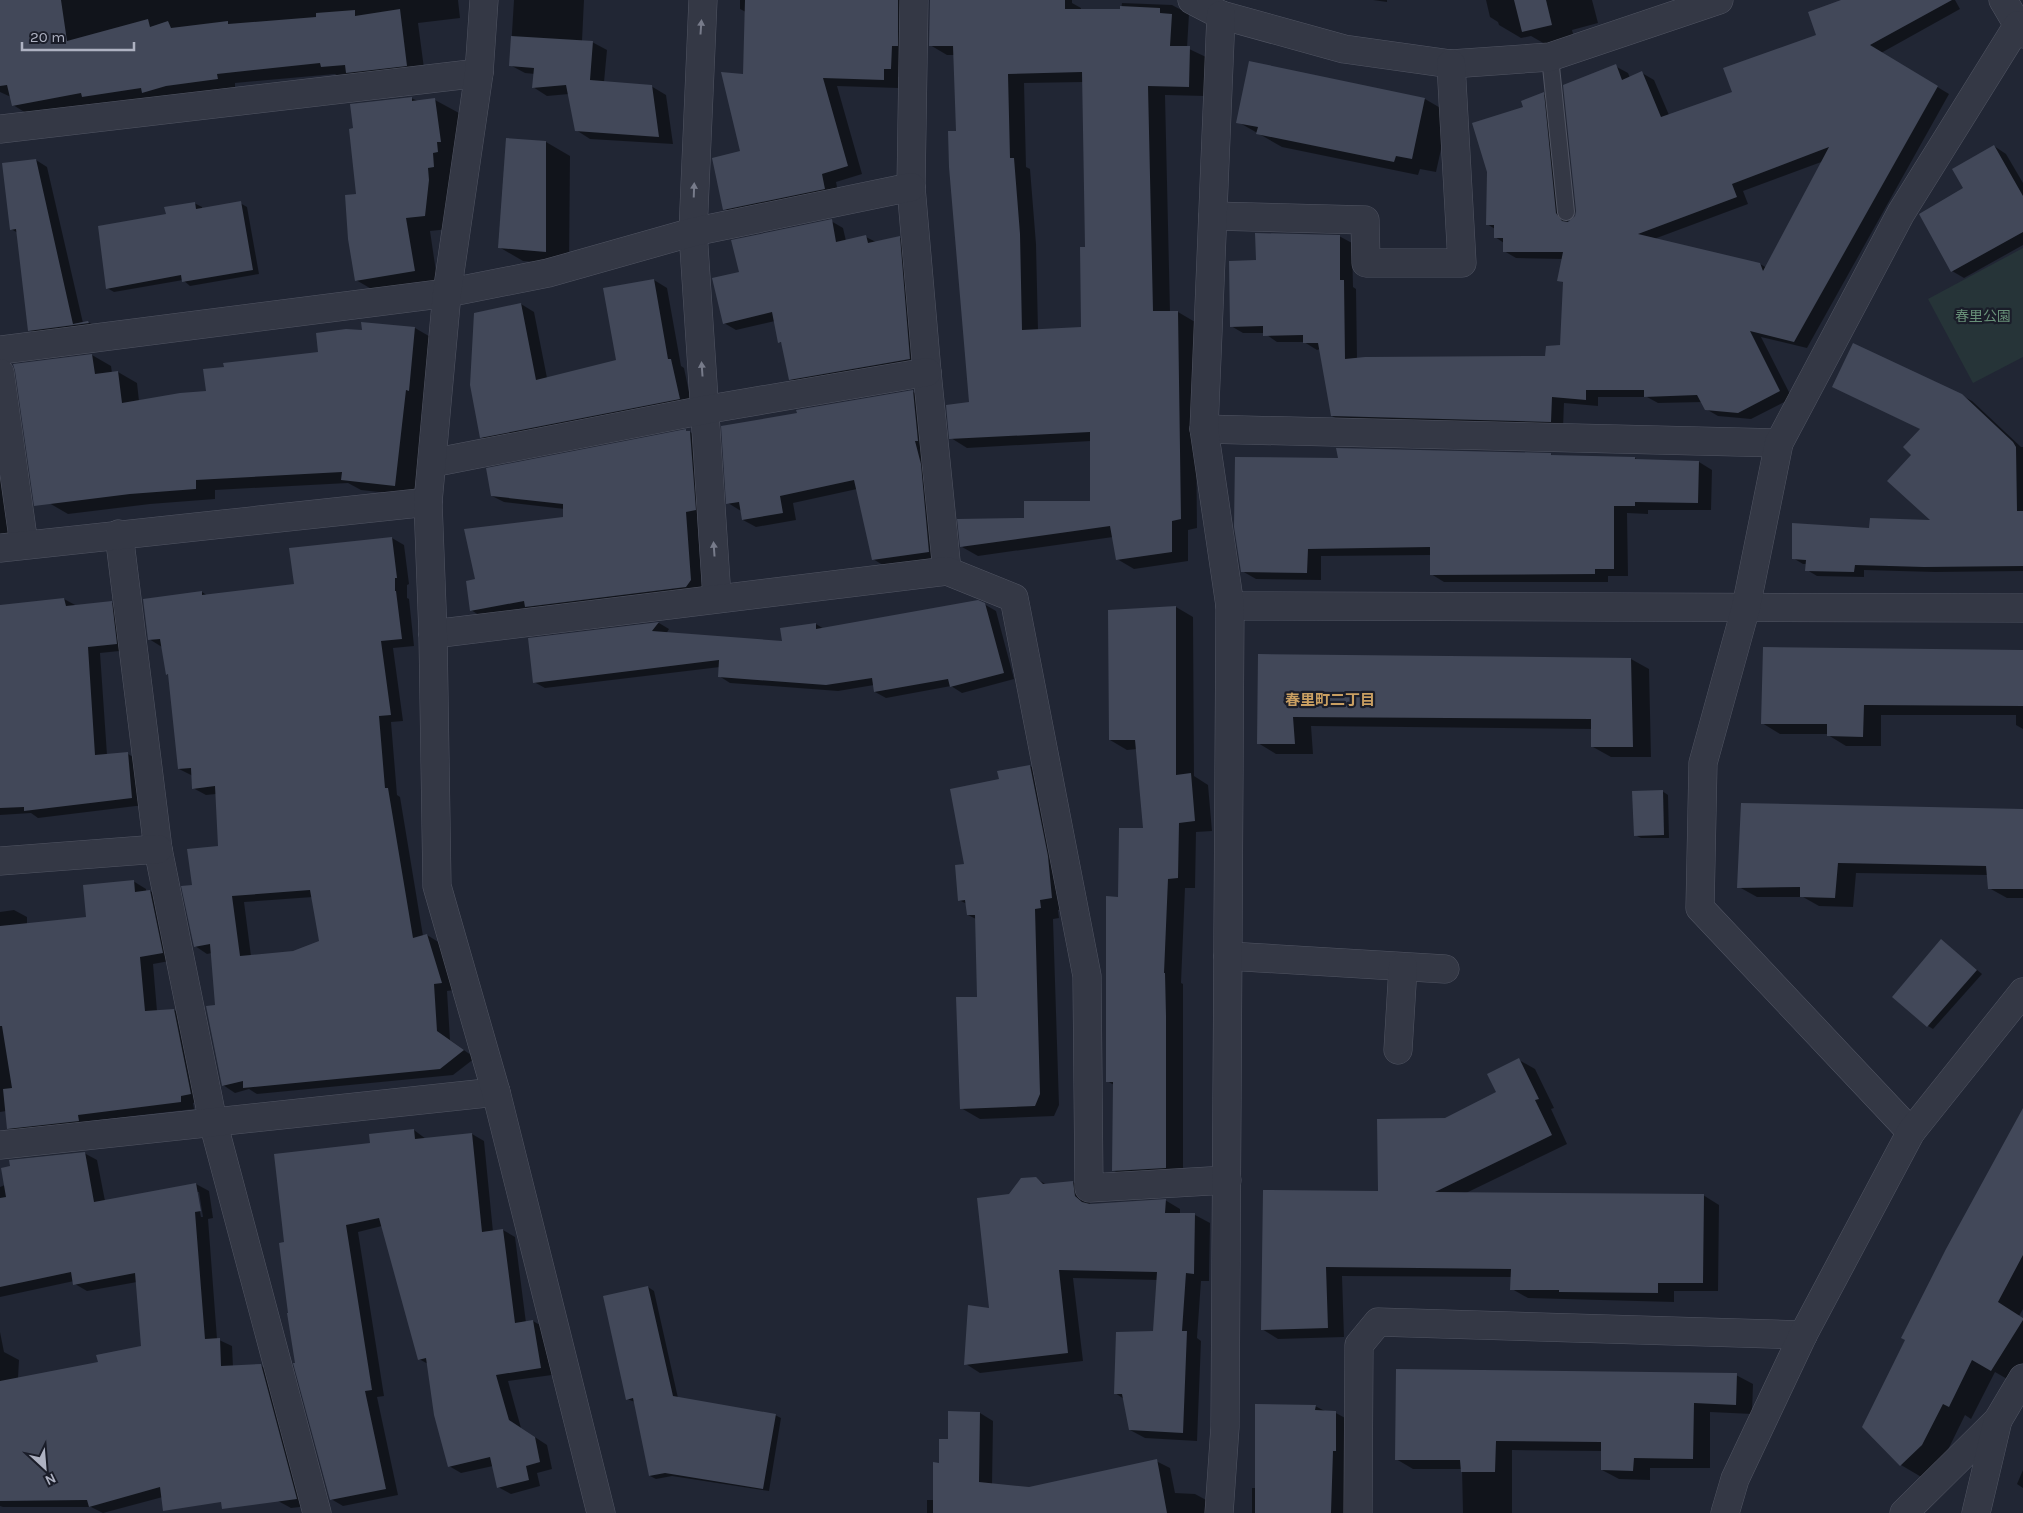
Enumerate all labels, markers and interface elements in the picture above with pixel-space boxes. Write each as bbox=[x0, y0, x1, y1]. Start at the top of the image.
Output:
one-way arrow bbox=[697, 19, 705, 35]
scale bar bbox=[22, 20, 135, 52]
text: 20 m bbox=[30, 28, 65, 46]
one-way arrow bbox=[691, 181, 699, 197]
park label: 春里公園 bbox=[1955, 308, 2011, 325]
one-way arrow bbox=[697, 361, 705, 377]
one-way arrow bbox=[710, 541, 718, 557]
district label: 春里町二丁目 bbox=[1285, 691, 1375, 709]
north arrow bbox=[20, 1443, 70, 1493]
text: N bbox=[42, 1469, 59, 1489]

